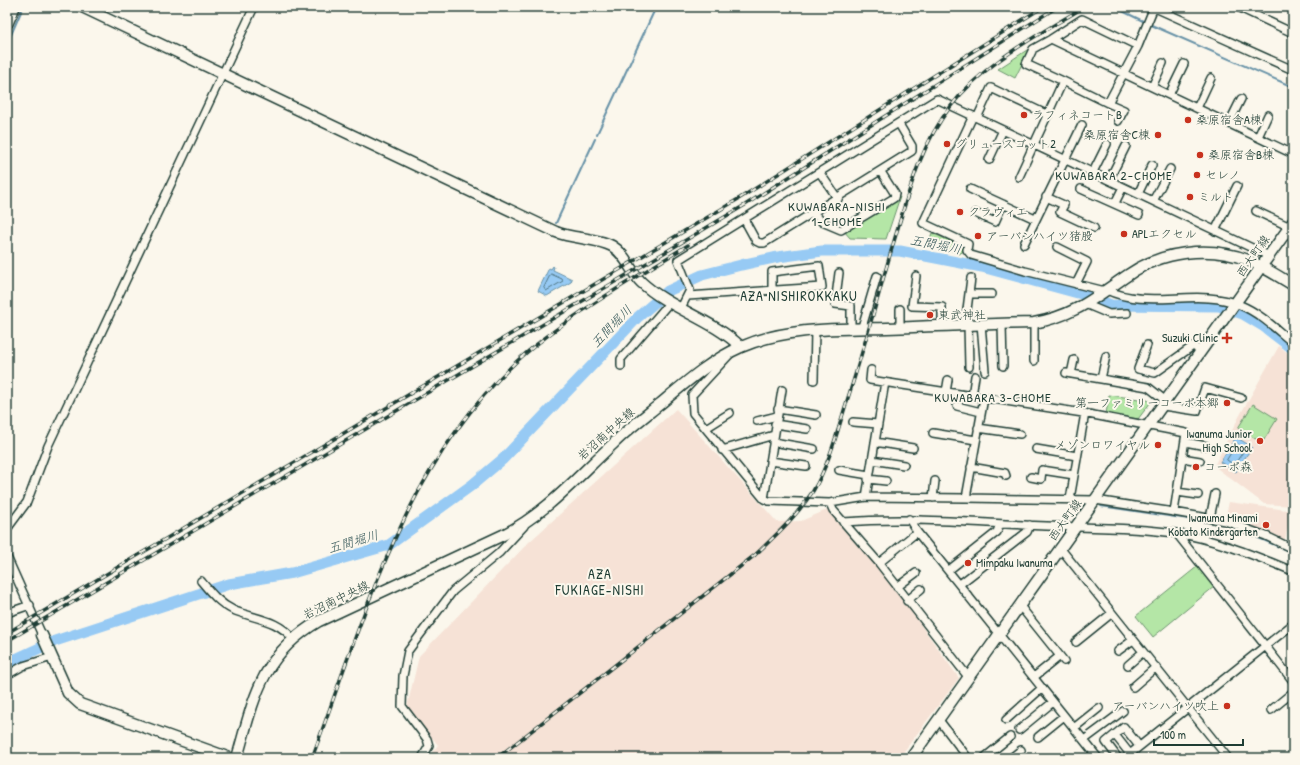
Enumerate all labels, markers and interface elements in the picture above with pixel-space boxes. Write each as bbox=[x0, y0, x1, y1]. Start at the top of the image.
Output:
place label: ラフィネコートB bbox=[1032, 106, 1122, 123]
marker: ラフィネコートB bbox=[1019, 110, 1029, 120]
place label: 桑原宿舎A棟 bbox=[1196, 111, 1262, 128]
marker: 桑原宿舎A棟 bbox=[1183, 115, 1193, 125]
place label: 桑原宿舎C棟 bbox=[1083, 126, 1150, 143]
marker: 桑原宿舎C棟 bbox=[1153, 130, 1163, 140]
place label: グリュースゴット2 bbox=[955, 135, 1056, 152]
marker: グリュースゴット2 bbox=[942, 139, 952, 149]
place label: 桑原宿舎B棟 bbox=[1208, 146, 1274, 163]
marker: 桑原宿舎B棟 bbox=[1195, 150, 1205, 160]
district label: KUWABARA 2-CHOME bbox=[1055, 166, 1173, 184]
place label: セレノ bbox=[1205, 166, 1240, 183]
marker: セレノ bbox=[1192, 170, 1202, 180]
place label: ミルト bbox=[1198, 188, 1234, 205]
marker: ミルト bbox=[1185, 192, 1195, 202]
district label: KUWABARA-NISHI 1-CHOME bbox=[788, 197, 886, 230]
place label: クラヴィエ bbox=[968, 203, 1028, 220]
marker: クラヴィエ bbox=[955, 207, 965, 217]
place label: APLエクセル bbox=[1132, 225, 1197, 242]
place label: アーバンハイツ猪股 bbox=[986, 227, 1093, 244]
marker: APLエクセル bbox=[1119, 229, 1129, 239]
water label: 五間堀川 bbox=[909, 230, 963, 258]
marker: アーバンハイツ猪股 bbox=[973, 231, 983, 241]
street label: 西大町線 bbox=[1232, 231, 1273, 280]
district label: AZA NISHIROKKAKU bbox=[740, 286, 858, 305]
water label: 五間堀川 bbox=[586, 301, 636, 351]
place label: 東武神社 bbox=[938, 306, 986, 323]
marker: 東武神社 bbox=[925, 310, 935, 320]
place label: Suzuki Clinic bbox=[1162, 329, 1218, 346]
marker: Suzuki Clinic bbox=[1221, 332, 1233, 344]
district label: KUWABARA 3-CHOME bbox=[934, 388, 1052, 406]
place label: 第一ファミリーコーポ本郷 bbox=[1075, 394, 1219, 411]
marker: 第一ファミリーコーポ本郷 bbox=[1222, 398, 1232, 408]
street label: 岩沼南中央線 bbox=[573, 403, 638, 464]
place label: Iwanuma Junior High School bbox=[1186, 425, 1253, 456]
place label: メゾンロワイヤル bbox=[1054, 436, 1150, 453]
marker: Iwanuma Junior High School bbox=[1255, 436, 1265, 446]
marker: メゾンロワイヤル bbox=[1153, 440, 1163, 450]
place label: コーポ森 bbox=[1204, 458, 1252, 475]
marker: コーポ森 bbox=[1191, 462, 1201, 472]
street label: 西大町線 bbox=[1044, 495, 1085, 544]
place label: Iwanuma Minami Kobato Kindergarten bbox=[1168, 509, 1258, 540]
marker: Iwanuma Minami Kobato Kindergarten bbox=[1261, 520, 1271, 530]
water label: 五間堀川 bbox=[326, 525, 380, 557]
place label: Mimpaku Iwanuma bbox=[976, 554, 1053, 571]
marker: Mimpaku Iwanuma bbox=[963, 558, 973, 568]
district label: AZA FUKIAGE-NISHI bbox=[555, 564, 644, 599]
street label: 岩沼南中央線 bbox=[300, 576, 372, 623]
place label: アーバンハイツ吹上 bbox=[1112, 697, 1219, 714]
marker: アーバンハイツ吹上 bbox=[1222, 701, 1232, 711]
scale bar bbox=[1154, 721, 1243, 747]
text: 100 m bbox=[1160, 726, 1186, 743]

